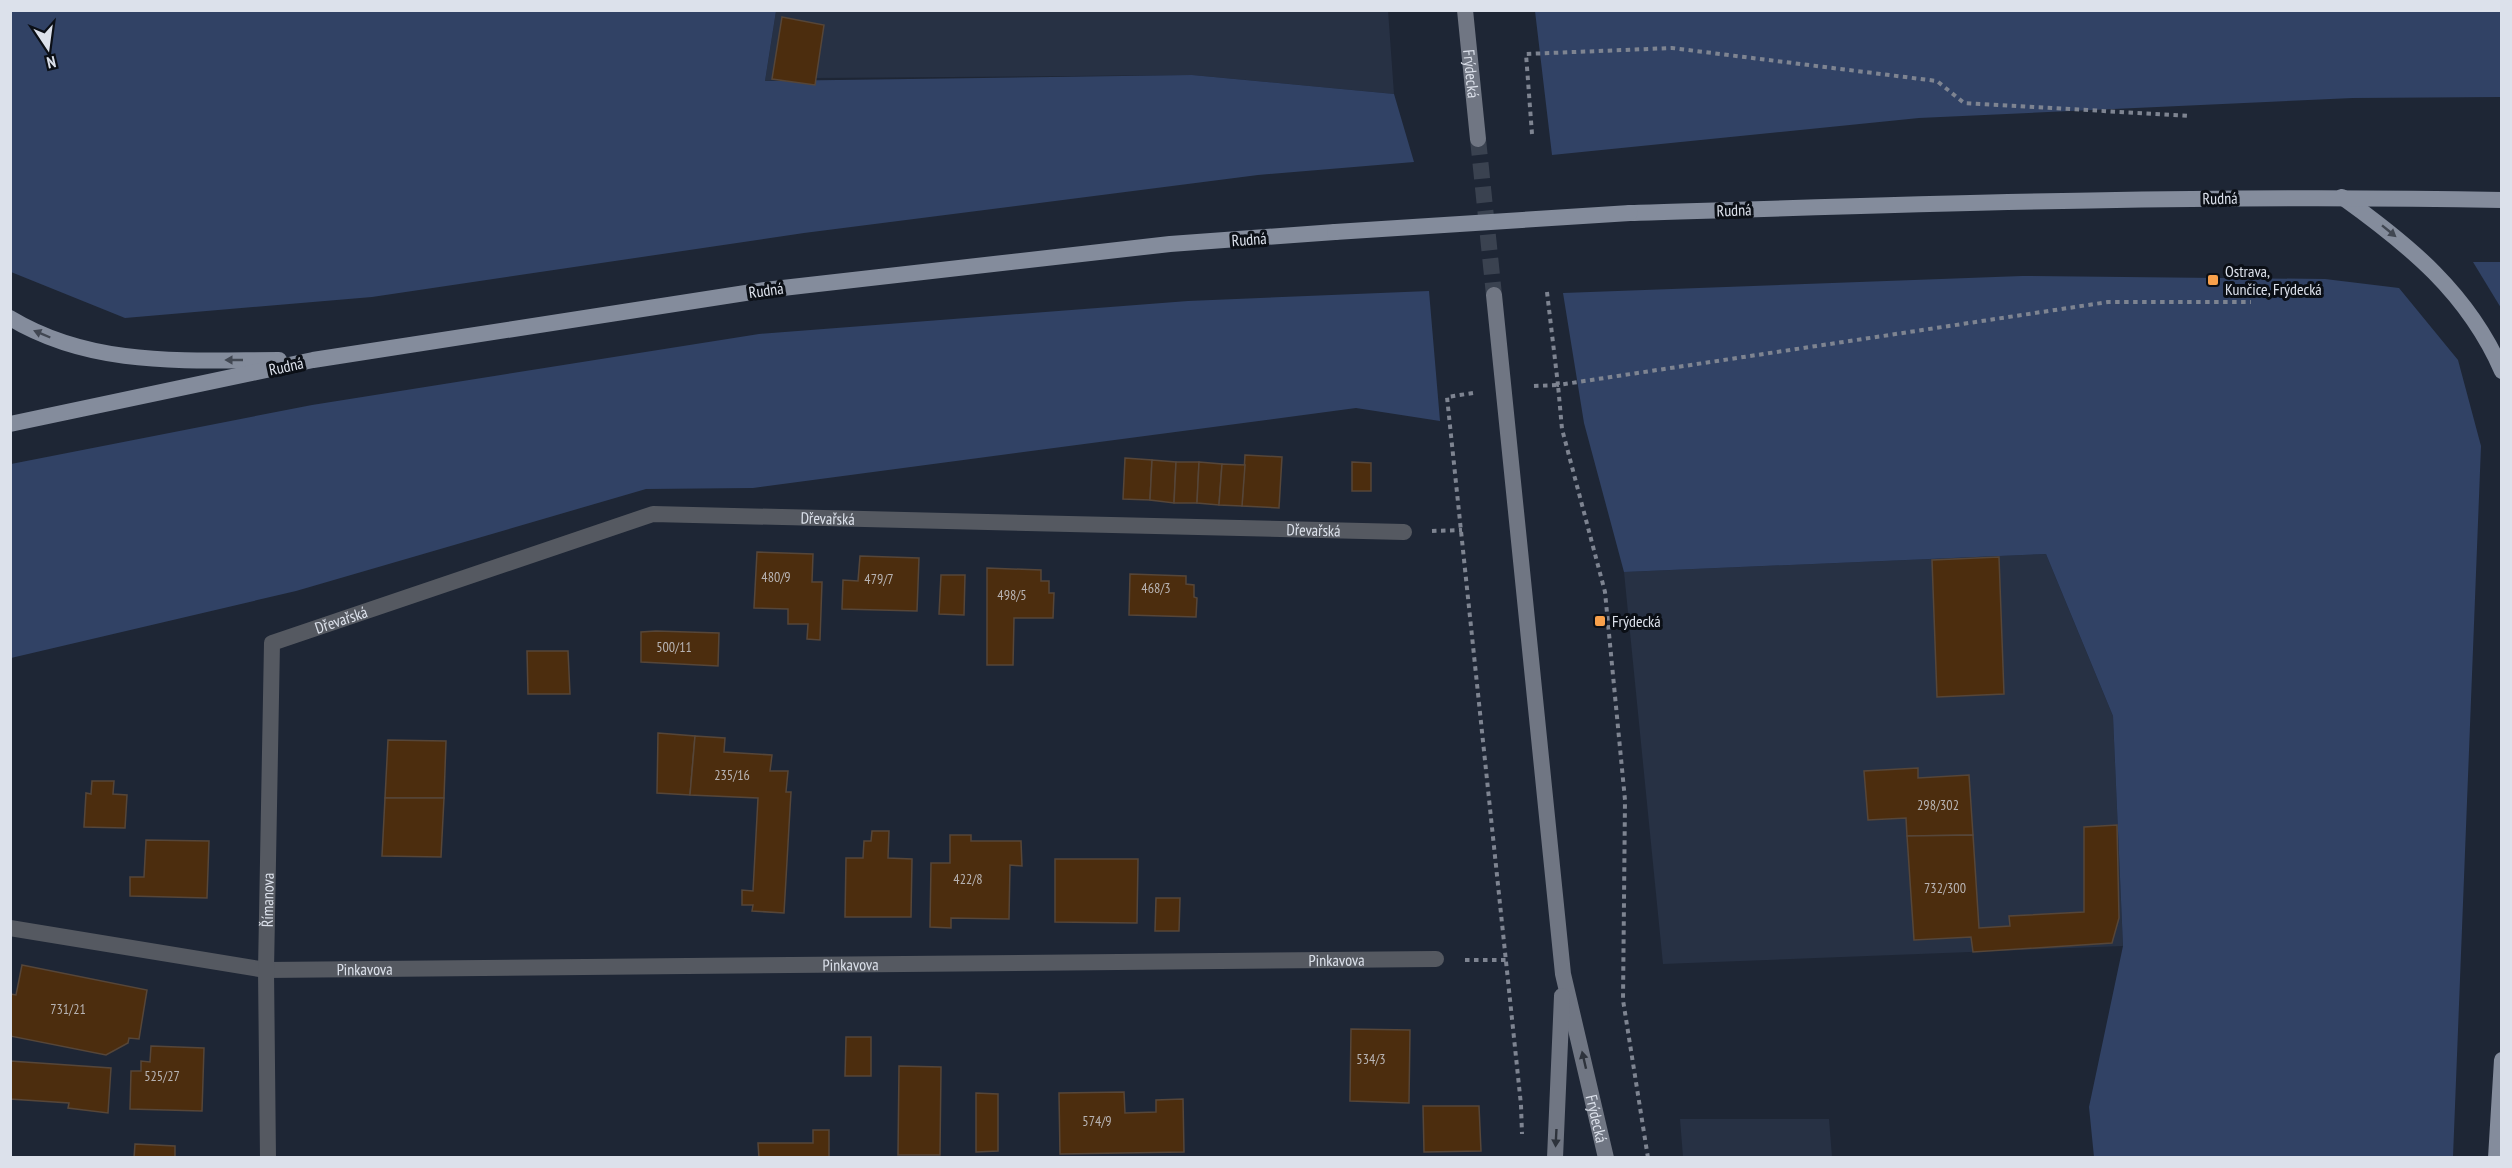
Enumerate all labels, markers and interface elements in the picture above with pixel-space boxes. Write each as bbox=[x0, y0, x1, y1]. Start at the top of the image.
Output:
north arrow bbox=[18, 18, 78, 78]
street label: Frýdecká bbox=[1459, 48, 1484, 99]
text: N bbox=[45, 52, 58, 73]
street label: Rudná bbox=[2202, 188, 2238, 208]
street label: Rudná bbox=[1716, 199, 1752, 221]
one-way arrow bbox=[2381, 225, 2397, 238]
street label: Rudná bbox=[1231, 228, 1267, 250]
place label: Ostrava, Kunčice, Frýdecká bbox=[2225, 261, 2322, 299]
marker: Ostrava, Kunčice, Frýdecká bbox=[2206, 273, 2220, 287]
street label: Rudná bbox=[747, 278, 785, 302]
one-way arrow bbox=[33, 329, 51, 339]
street label: Rudná bbox=[267, 353, 305, 379]
one-way arrow bbox=[224, 355, 243, 365]
street label: Dřevařská bbox=[800, 508, 855, 529]
street label: Dřevařská bbox=[1286, 519, 1341, 540]
house number: 480/9 bbox=[761, 568, 791, 586]
house number: 479/7 bbox=[864, 570, 894, 588]
house number: 468/3 bbox=[1141, 579, 1171, 597]
house number: 498/5 bbox=[997, 586, 1027, 604]
street label: Dřevařská bbox=[312, 601, 370, 638]
place label: Frýdecká bbox=[1612, 611, 1661, 631]
marker: Frýdecká bbox=[1593, 614, 1607, 628]
house number: 500/11 bbox=[656, 638, 692, 656]
house number: 235/16 bbox=[714, 766, 750, 784]
house number: 298/302 bbox=[1917, 796, 1959, 814]
house number: 422/8 bbox=[953, 870, 983, 888]
street label: Římanova bbox=[257, 873, 278, 927]
house number: 732/300 bbox=[1924, 879, 1966, 897]
street label: Pinkavova bbox=[1308, 950, 1365, 970]
street label: Pinkavova bbox=[822, 954, 879, 975]
street label: Pinkavova bbox=[336, 959, 393, 979]
house number: 731/21 bbox=[50, 1000, 86, 1018]
house number: 534/3 bbox=[1356, 1050, 1386, 1068]
one-way arrow bbox=[1578, 1050, 1588, 1069]
house number: 525/27 bbox=[144, 1067, 180, 1085]
street label: Frýdecká bbox=[1582, 1093, 1612, 1145]
house number: 574/9 bbox=[1082, 1112, 1112, 1130]
one-way arrow bbox=[1552, 1128, 1561, 1147]

